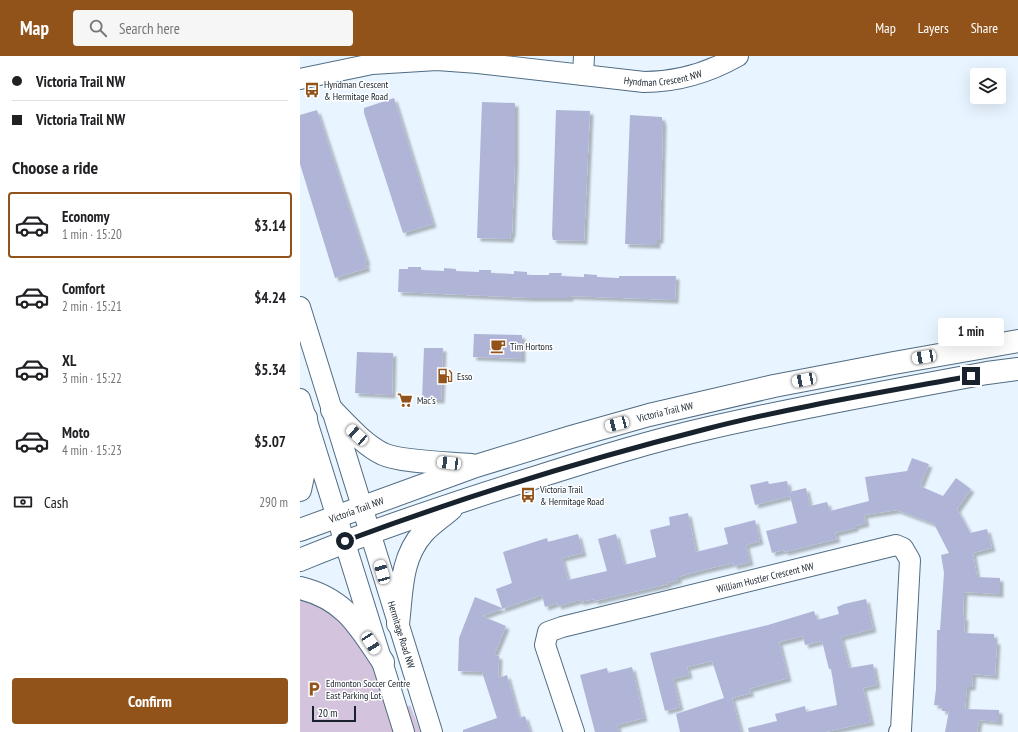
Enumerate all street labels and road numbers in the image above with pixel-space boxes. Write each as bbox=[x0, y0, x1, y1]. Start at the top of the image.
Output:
street label: Hyndman Crescent NW bbox=[623, 67, 704, 89]
street label: Victoria Trail NW bbox=[635, 399, 695, 425]
street label: Victoria Trail NW bbox=[326, 494, 386, 526]
street label: William Hustler Crescent NW bbox=[715, 559, 815, 596]
street label: Hermitage Road NW bbox=[385, 600, 418, 670]

